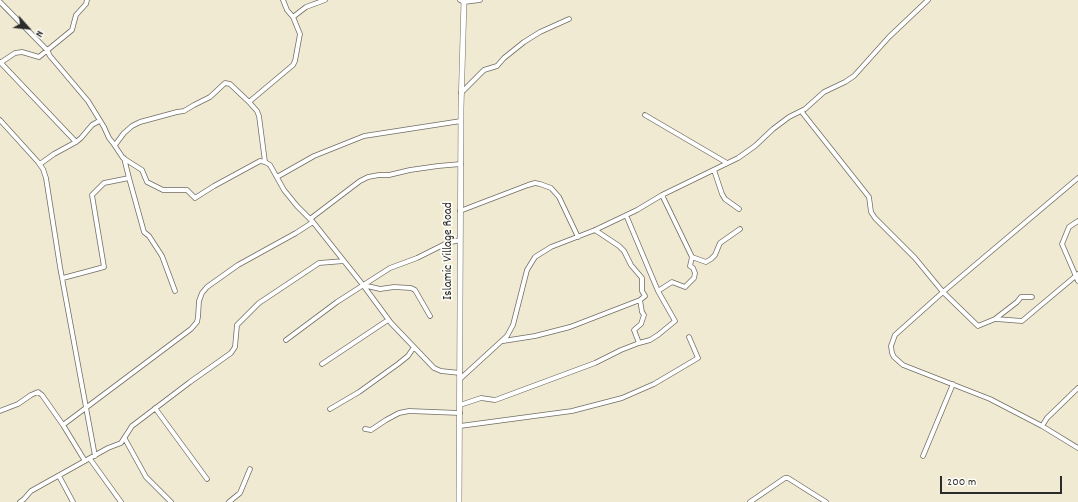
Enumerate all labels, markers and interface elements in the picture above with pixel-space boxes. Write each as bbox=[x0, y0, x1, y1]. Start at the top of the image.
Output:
north arrow bbox=[8, 8, 48, 48]
text: N bbox=[30, 27, 47, 40]
street label: Islamic Village Road bbox=[441, 202, 457, 300]
scale bar bbox=[942, 468, 1064, 494]
text: 200 m bbox=[947, 474, 976, 491]

